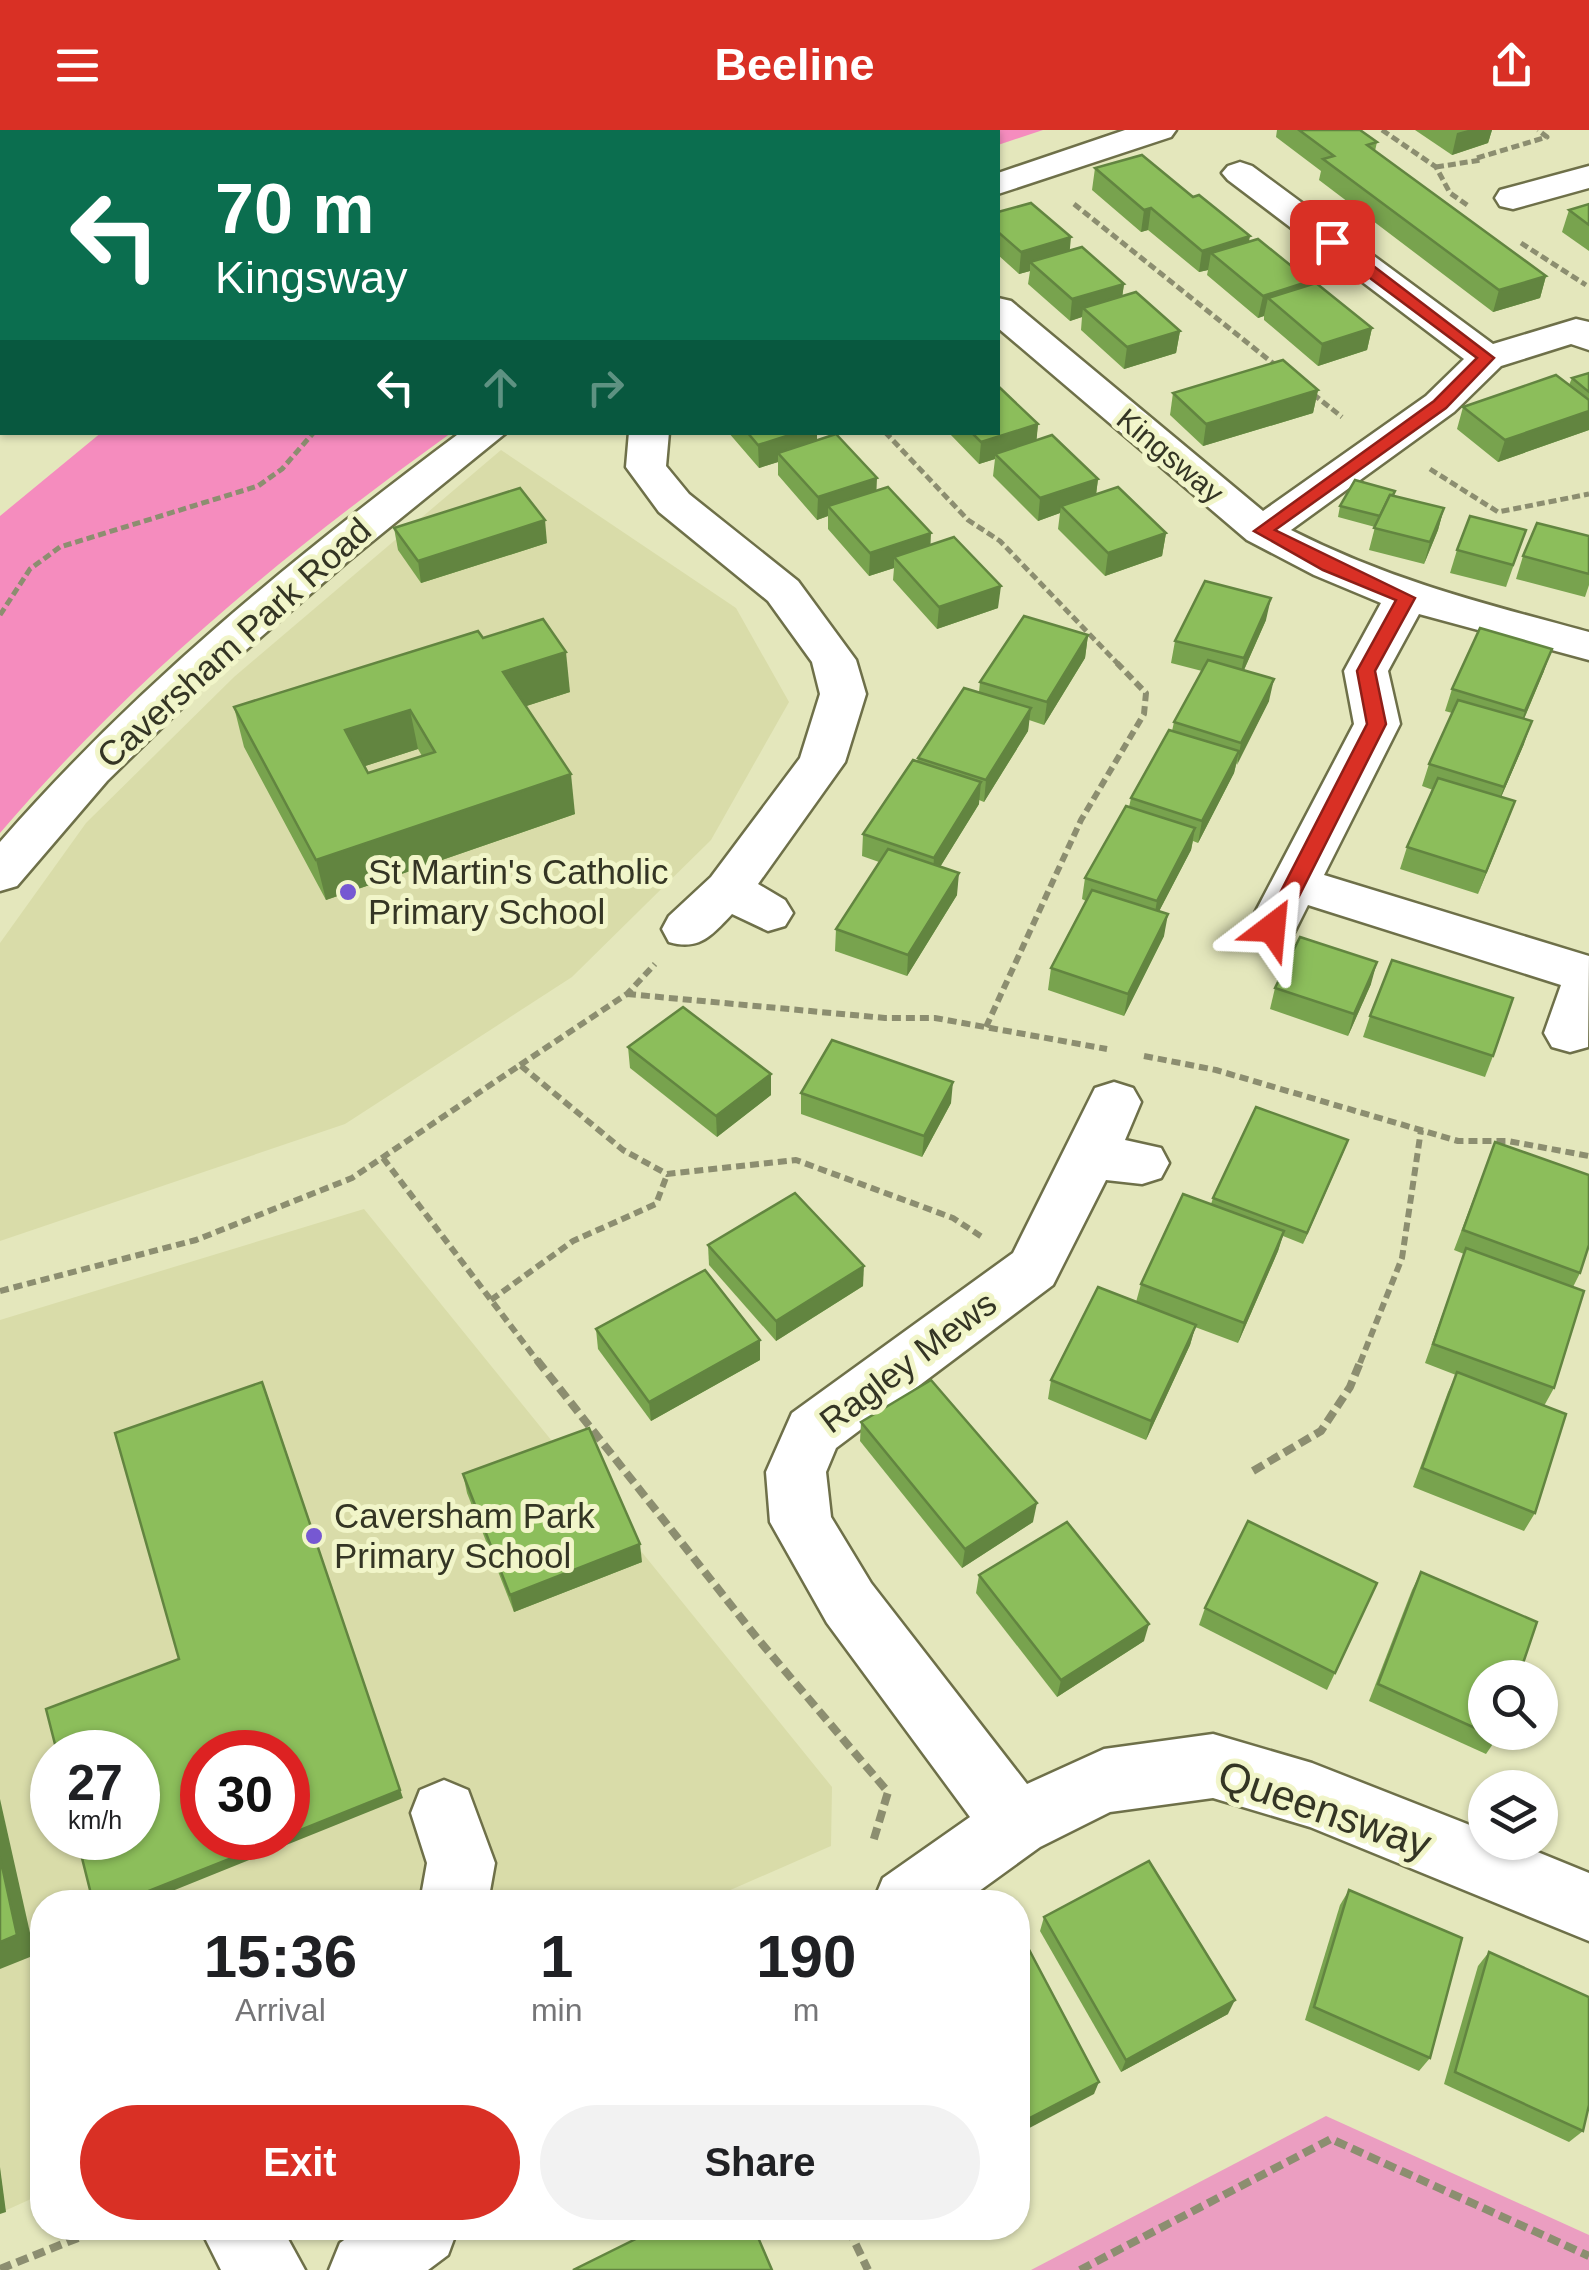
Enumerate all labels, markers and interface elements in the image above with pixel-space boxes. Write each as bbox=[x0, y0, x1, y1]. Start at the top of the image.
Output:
icon: menu bbox=[50, 38, 105, 93]
icon: share bbox=[1484, 38, 1539, 93]
text: Beeline bbox=[714, 39, 875, 90]
icon: left bbox=[50, 170, 180, 300]
text: 70 m bbox=[215, 170, 375, 248]
pin bbox=[1290, 200, 1375, 285]
icon: arrive bbox=[1305, 215, 1360, 270]
text: Kingsway bbox=[215, 252, 408, 303]
icon: left bbox=[368, 360, 423, 415]
icon: ahead bbox=[473, 360, 528, 415]
icon: right bbox=[578, 360, 633, 415]
street label: Kingsway bbox=[1111, 402, 1230, 510]
street label: Caversham Park Road bbox=[89, 510, 378, 776]
place label: St Martin's Catholic Primary School bbox=[368, 852, 668, 931]
position arrow bbox=[1220, 876, 1324, 980]
marker: St Martin's Catholic Primary School bbox=[337, 881, 359, 903]
street label: Ragley Mews bbox=[812, 1283, 1003, 1440]
place label: Caversham Park Primary School bbox=[334, 1496, 595, 1575]
marker: Caversham Park Primary School bbox=[303, 1525, 325, 1547]
map controls bbox=[1468, 1660, 1558, 1860]
button: search bbox=[1468, 1660, 1558, 1750]
speed limit sign: 30 bbox=[180, 1730, 310, 1860]
street label: Queensway bbox=[1212, 1751, 1437, 1868]
text: 27 bbox=[67, 1755, 123, 1811]
button: layers bbox=[1468, 1770, 1558, 1860]
text: km/h bbox=[68, 1806, 122, 1834]
text: 15:36 bbox=[204, 1923, 357, 1990]
text: 1 bbox=[540, 1923, 573, 1990]
text: 190 bbox=[756, 1923, 856, 1990]
text: Arrival bbox=[235, 1992, 326, 2028]
text: min bbox=[531, 1992, 582, 2028]
text: m bbox=[793, 1992, 820, 2028]
button: Exit bbox=[80, 2105, 520, 2220]
button: Share bbox=[540, 2105, 980, 2220]

